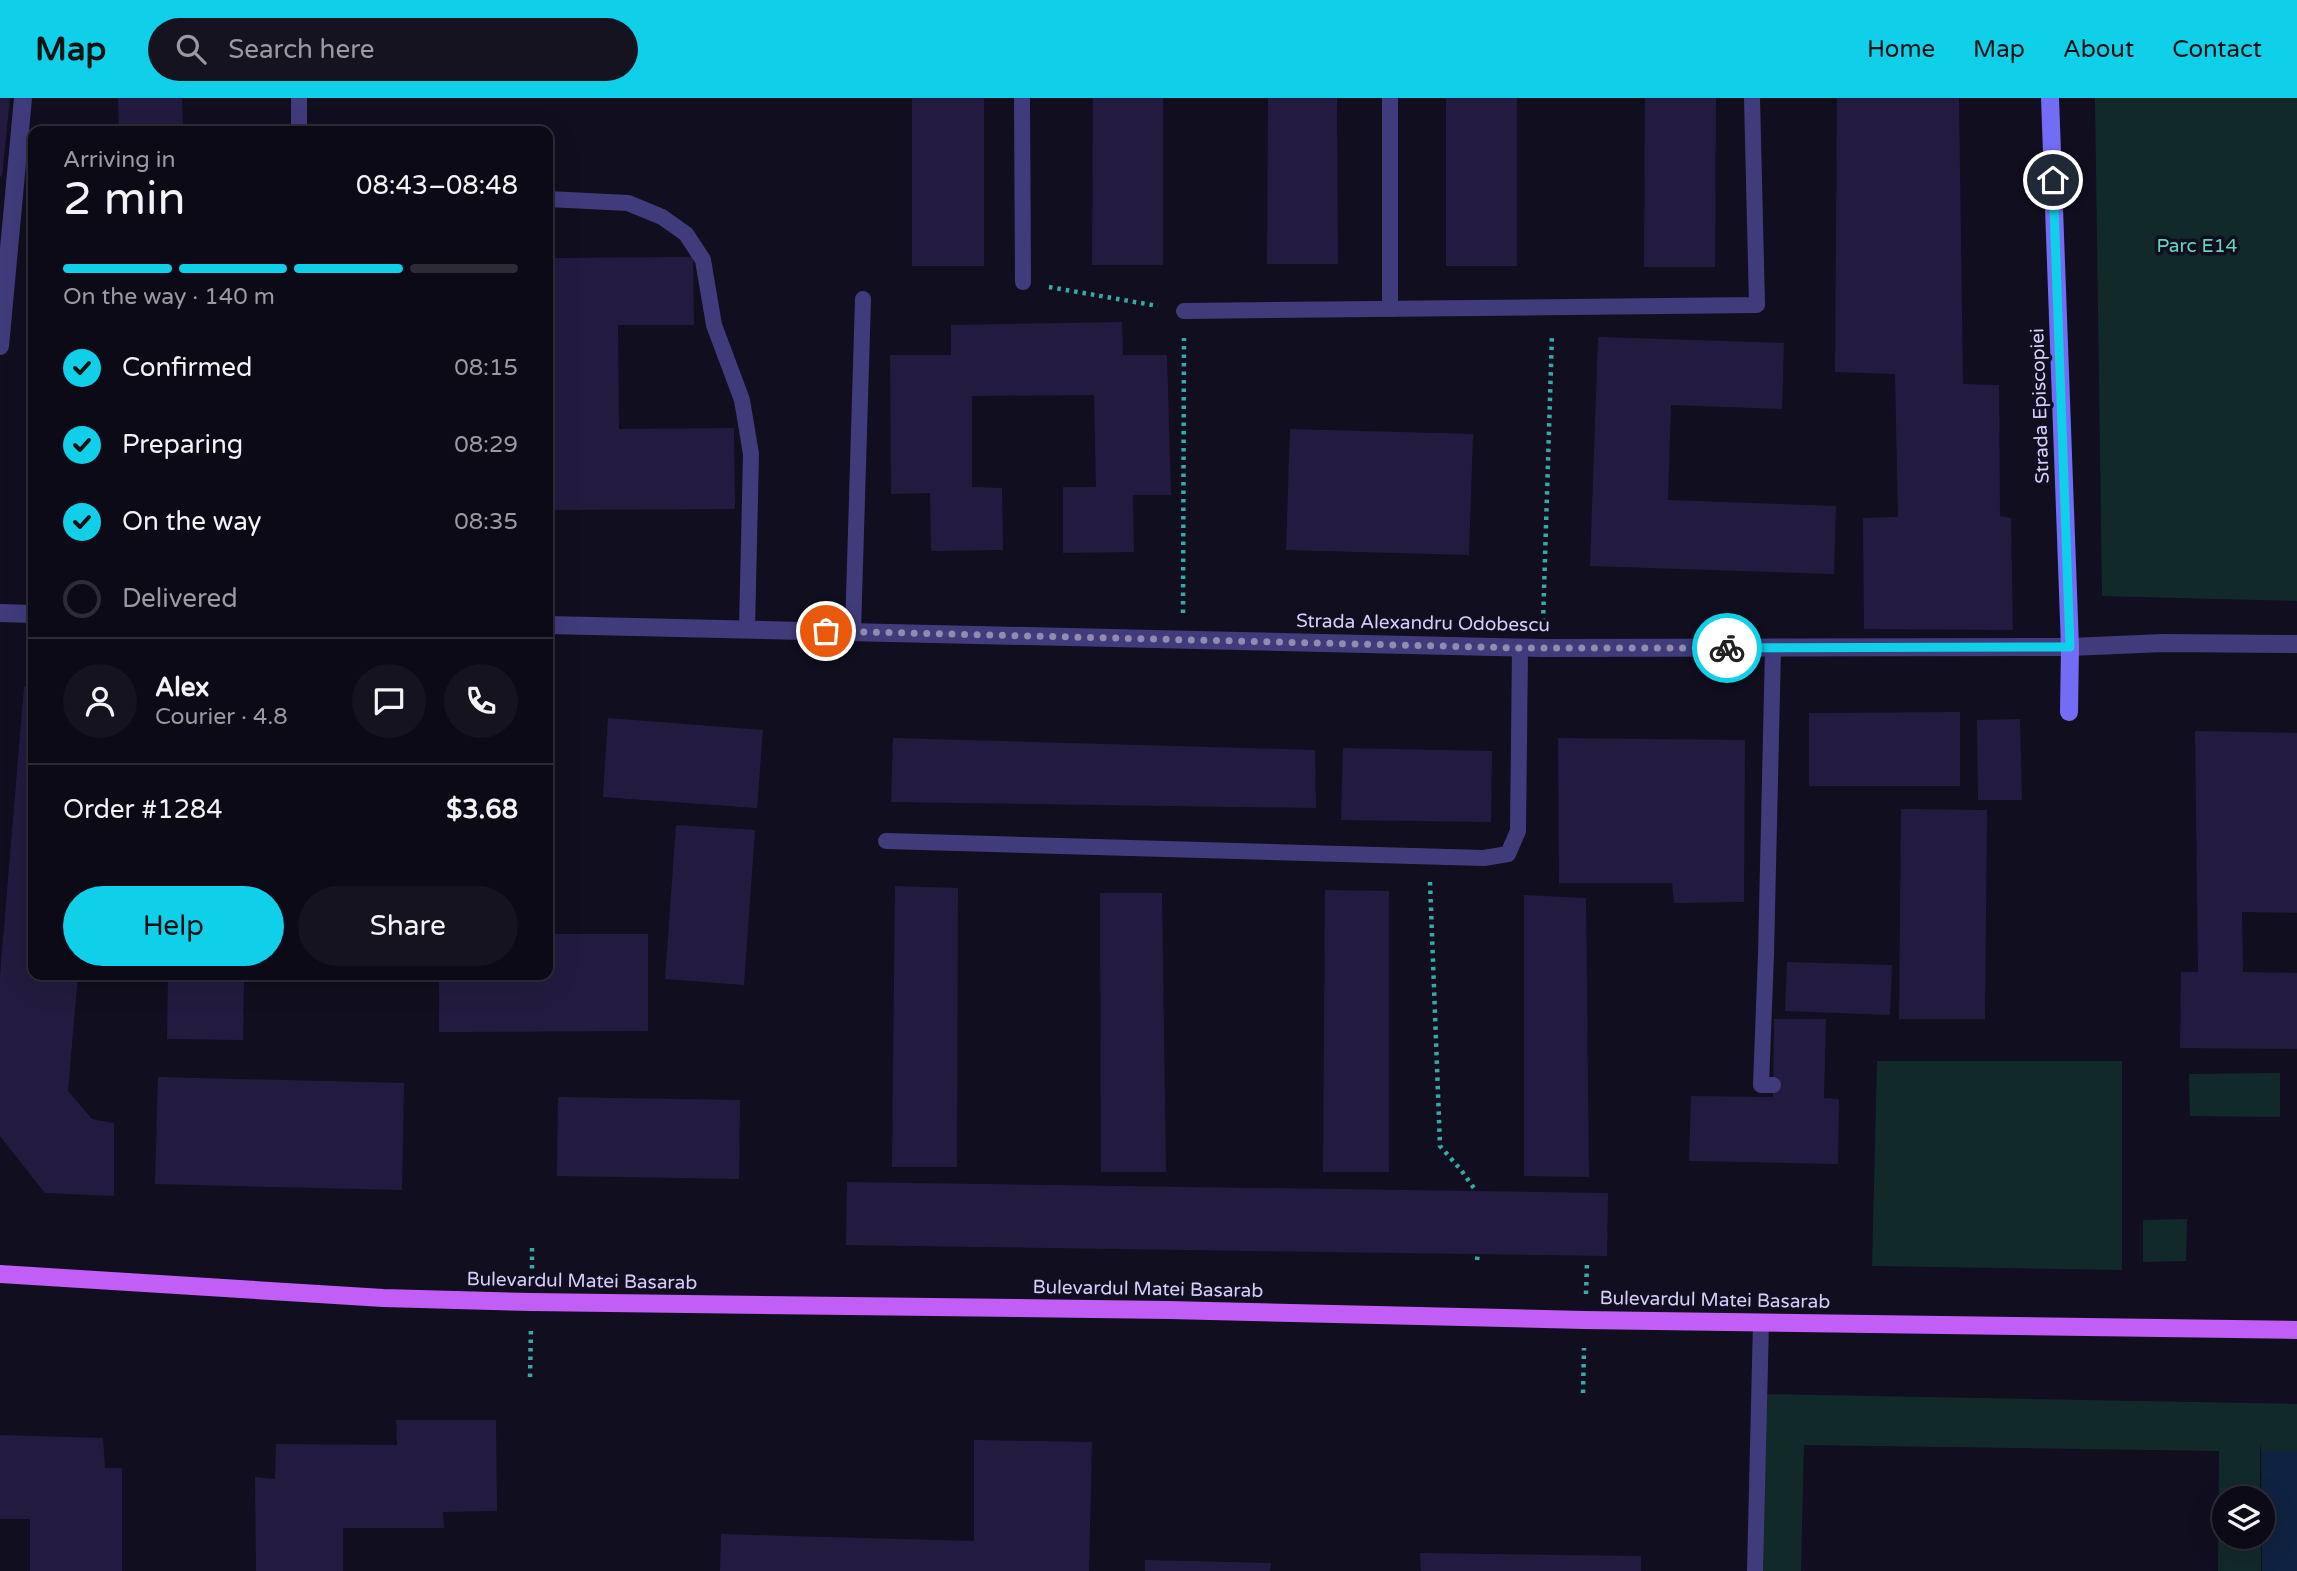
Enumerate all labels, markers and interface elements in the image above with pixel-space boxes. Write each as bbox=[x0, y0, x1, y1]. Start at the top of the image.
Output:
search box bbox=[148, 18, 638, 81]
text: Map bbox=[35, 30, 106, 69]
icon: search bbox=[172, 30, 210, 68]
text: Search here bbox=[228, 34, 374, 65]
text: Home bbox=[1867, 35, 1935, 64]
text: Map bbox=[1973, 35, 2025, 64]
text: About bbox=[2063, 35, 2134, 64]
text: Contact bbox=[2172, 35, 2262, 64]
text: Arriving in bbox=[63, 146, 176, 174]
pin bbox=[2023, 150, 2083, 210]
icon: home bbox=[2034, 161, 2072, 199]
text: 08:43–08:48 bbox=[356, 170, 518, 201]
text: 2 min bbox=[63, 172, 186, 227]
park label: Parc E14 bbox=[2157, 235, 2238, 257]
text: On the way · 140 m bbox=[63, 283, 275, 311]
street label: Strada Episcopiei bbox=[2026, 328, 2054, 484]
icon: check bbox=[63, 349, 101, 387]
text: Confirmed bbox=[122, 352, 252, 383]
text: 08:15 bbox=[454, 354, 518, 382]
icon: check bbox=[63, 426, 101, 464]
text: Preparing bbox=[122, 429, 243, 460]
text: 08:29 bbox=[454, 431, 518, 459]
icon: check bbox=[63, 503, 101, 541]
text: On the way bbox=[122, 506, 262, 537]
text: 08:35 bbox=[454, 508, 518, 536]
text: Delivered bbox=[122, 583, 238, 614]
pin bbox=[796, 601, 856, 661]
street label: Strada Alexandru Odobescu bbox=[1296, 610, 1550, 636]
icon: bag bbox=[807, 612, 845, 650]
courier bbox=[1692, 613, 1762, 683]
icon: bike bbox=[1708, 629, 1746, 667]
button: person bbox=[63, 664, 137, 738]
button: chat bbox=[352, 664, 426, 738]
button: phone bbox=[444, 664, 518, 738]
text: Alex bbox=[155, 672, 209, 703]
text: Courier · 4.8 bbox=[155, 703, 288, 731]
text: Order #1284 bbox=[63, 794, 223, 825]
text: $3.68 bbox=[446, 794, 518, 825]
button: Help bbox=[63, 886, 284, 966]
button: Share bbox=[298, 886, 518, 966]
street label: Bulevardul Matei Basarab bbox=[466, 1268, 698, 1294]
street label: Bulevardul Matei Basarab bbox=[1032, 1276, 1264, 1302]
street label: Bulevardul Matei Basarab bbox=[1599, 1287, 1831, 1313]
map controls bbox=[2212, 1486, 2275, 1549]
button: layers bbox=[2212, 1486, 2275, 1549]

